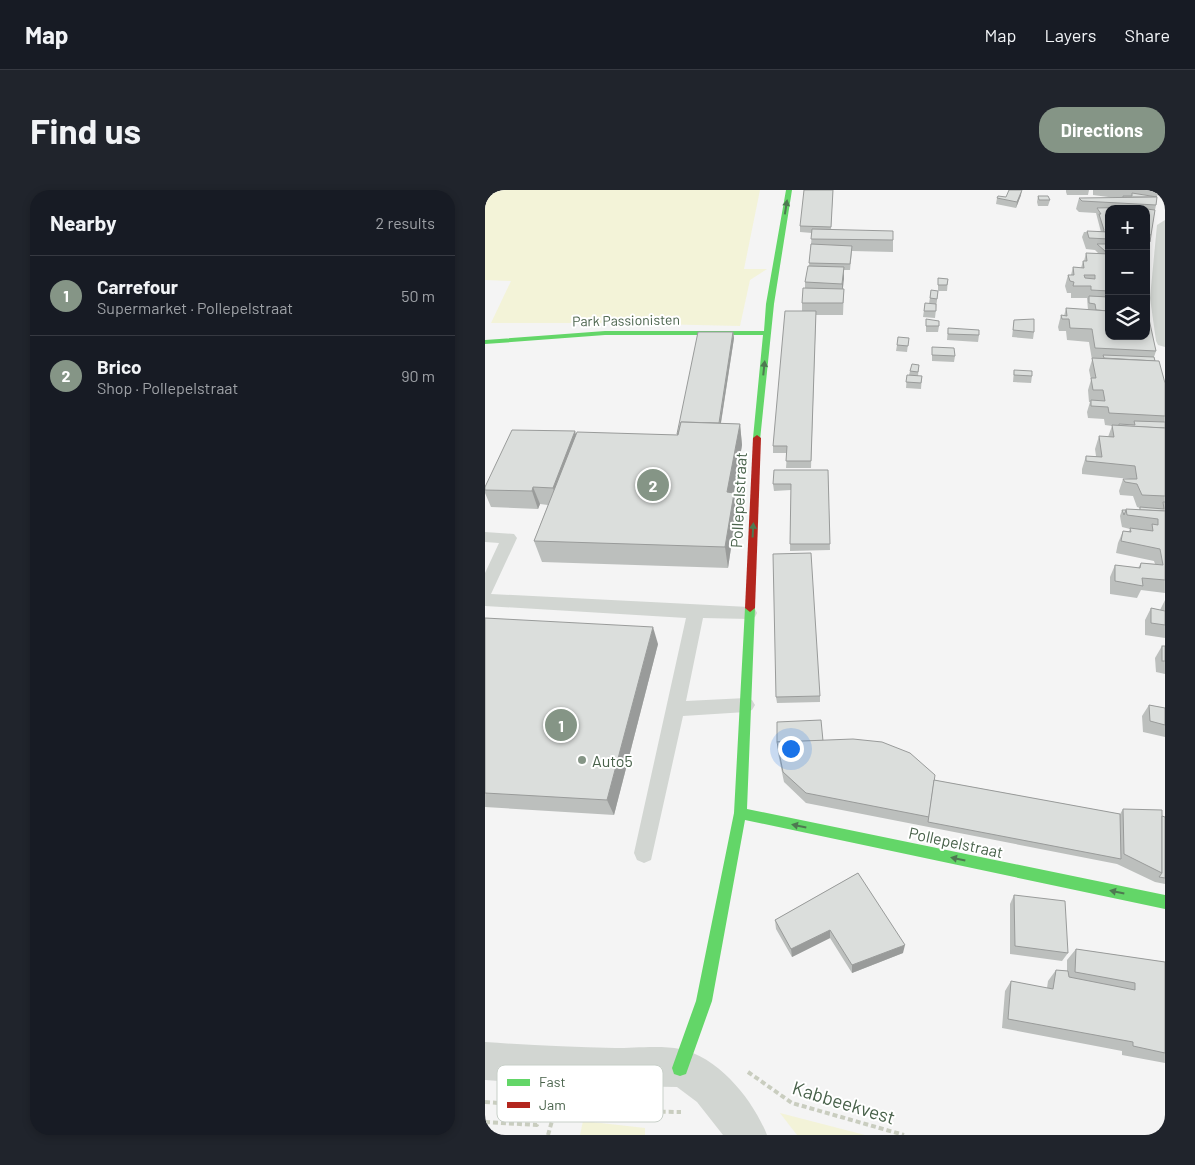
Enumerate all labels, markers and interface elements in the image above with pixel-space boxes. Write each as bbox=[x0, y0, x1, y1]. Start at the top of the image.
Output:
text: Map bbox=[25, 20, 68, 49]
text: Map bbox=[984, 24, 1016, 46]
text: Layers bbox=[1044, 24, 1097, 46]
text: Share bbox=[1125, 24, 1170, 46]
button: Directions bbox=[1039, 107, 1165, 153]
text: Find us bbox=[30, 109, 141, 151]
one-way arrow bbox=[783, 198, 791, 214]
map controls bbox=[1105, 205, 1150, 340]
button: + bbox=[1105, 205, 1150, 250]
text: Nearby bbox=[50, 210, 116, 235]
text: 2 results bbox=[376, 213, 435, 232]
button: − bbox=[1105, 250, 1150, 295]
text: Carrefour bbox=[97, 275, 178, 298]
text: 1 bbox=[63, 286, 69, 305]
text: 50 m bbox=[401, 286, 435, 305]
button: layers bbox=[1105, 295, 1150, 340]
text: Supermarket · Pollepelstraat bbox=[97, 298, 293, 317]
street label: Park Passionisten bbox=[572, 311, 680, 329]
text: Brico bbox=[97, 355, 142, 378]
one-way arrow bbox=[760, 359, 768, 375]
text: 2 bbox=[62, 366, 70, 385]
text: 90 m bbox=[401, 366, 435, 385]
text: Shop · Pollepelstraat bbox=[97, 378, 238, 397]
street label: Pollepelstraat bbox=[726, 451, 750, 549]
pin: 2 bbox=[637, 466, 669, 504]
one-way arrow bbox=[750, 522, 758, 538]
pin: 1 bbox=[545, 706, 577, 744]
your location bbox=[778, 736, 804, 762]
place label: Auto5 bbox=[592, 751, 633, 770]
marker: Auto5 bbox=[576, 754, 588, 766]
one-way arrow bbox=[791, 821, 807, 829]
street label: Pollepelstraat bbox=[907, 823, 1005, 861]
one-way arrow bbox=[950, 854, 966, 862]
one-way arrow bbox=[1110, 888, 1125, 896]
legend bbox=[497, 1065, 663, 1122]
text: Fast bbox=[539, 1073, 565, 1090]
street label: Kabbeekvest bbox=[790, 1075, 898, 1129]
text: Jam bbox=[539, 1096, 566, 1113]

